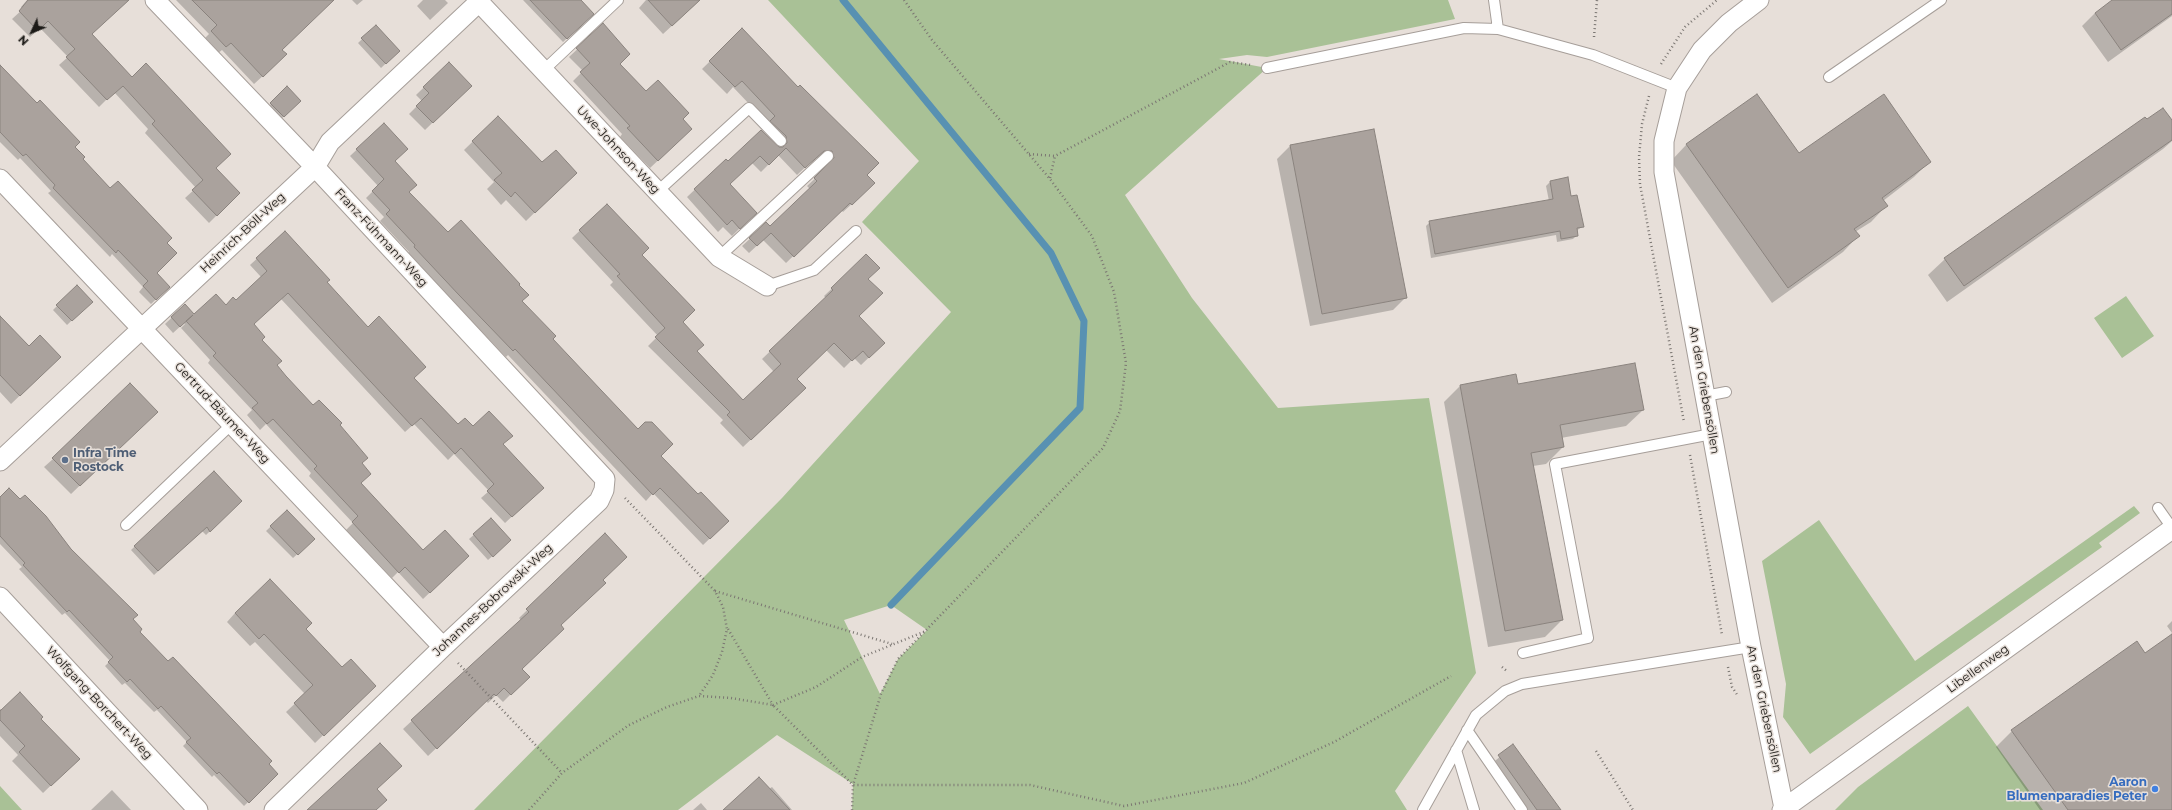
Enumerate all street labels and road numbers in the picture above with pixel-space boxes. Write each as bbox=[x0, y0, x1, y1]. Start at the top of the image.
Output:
street label: Uwe-Johnson-Weg bbox=[573, 103, 663, 197]
street label: Franz-Fühmann-Weg bbox=[332, 186, 430, 290]
street label: Heinrich-Böll-Weg bbox=[197, 190, 289, 276]
street label: An den Griebensöllen bbox=[1686, 325, 1722, 455]
street label: Gertrud-Bäumer-Weg bbox=[171, 359, 273, 467]
street label: Johannes-Bobrowski-Weg bbox=[430, 541, 556, 659]
street label: Libellenweg bbox=[1944, 642, 2012, 696]
street label: Wolfgang-Borchert-Weg bbox=[43, 644, 155, 762]
street label: An den Griebensöllen bbox=[1743, 644, 1785, 774]

